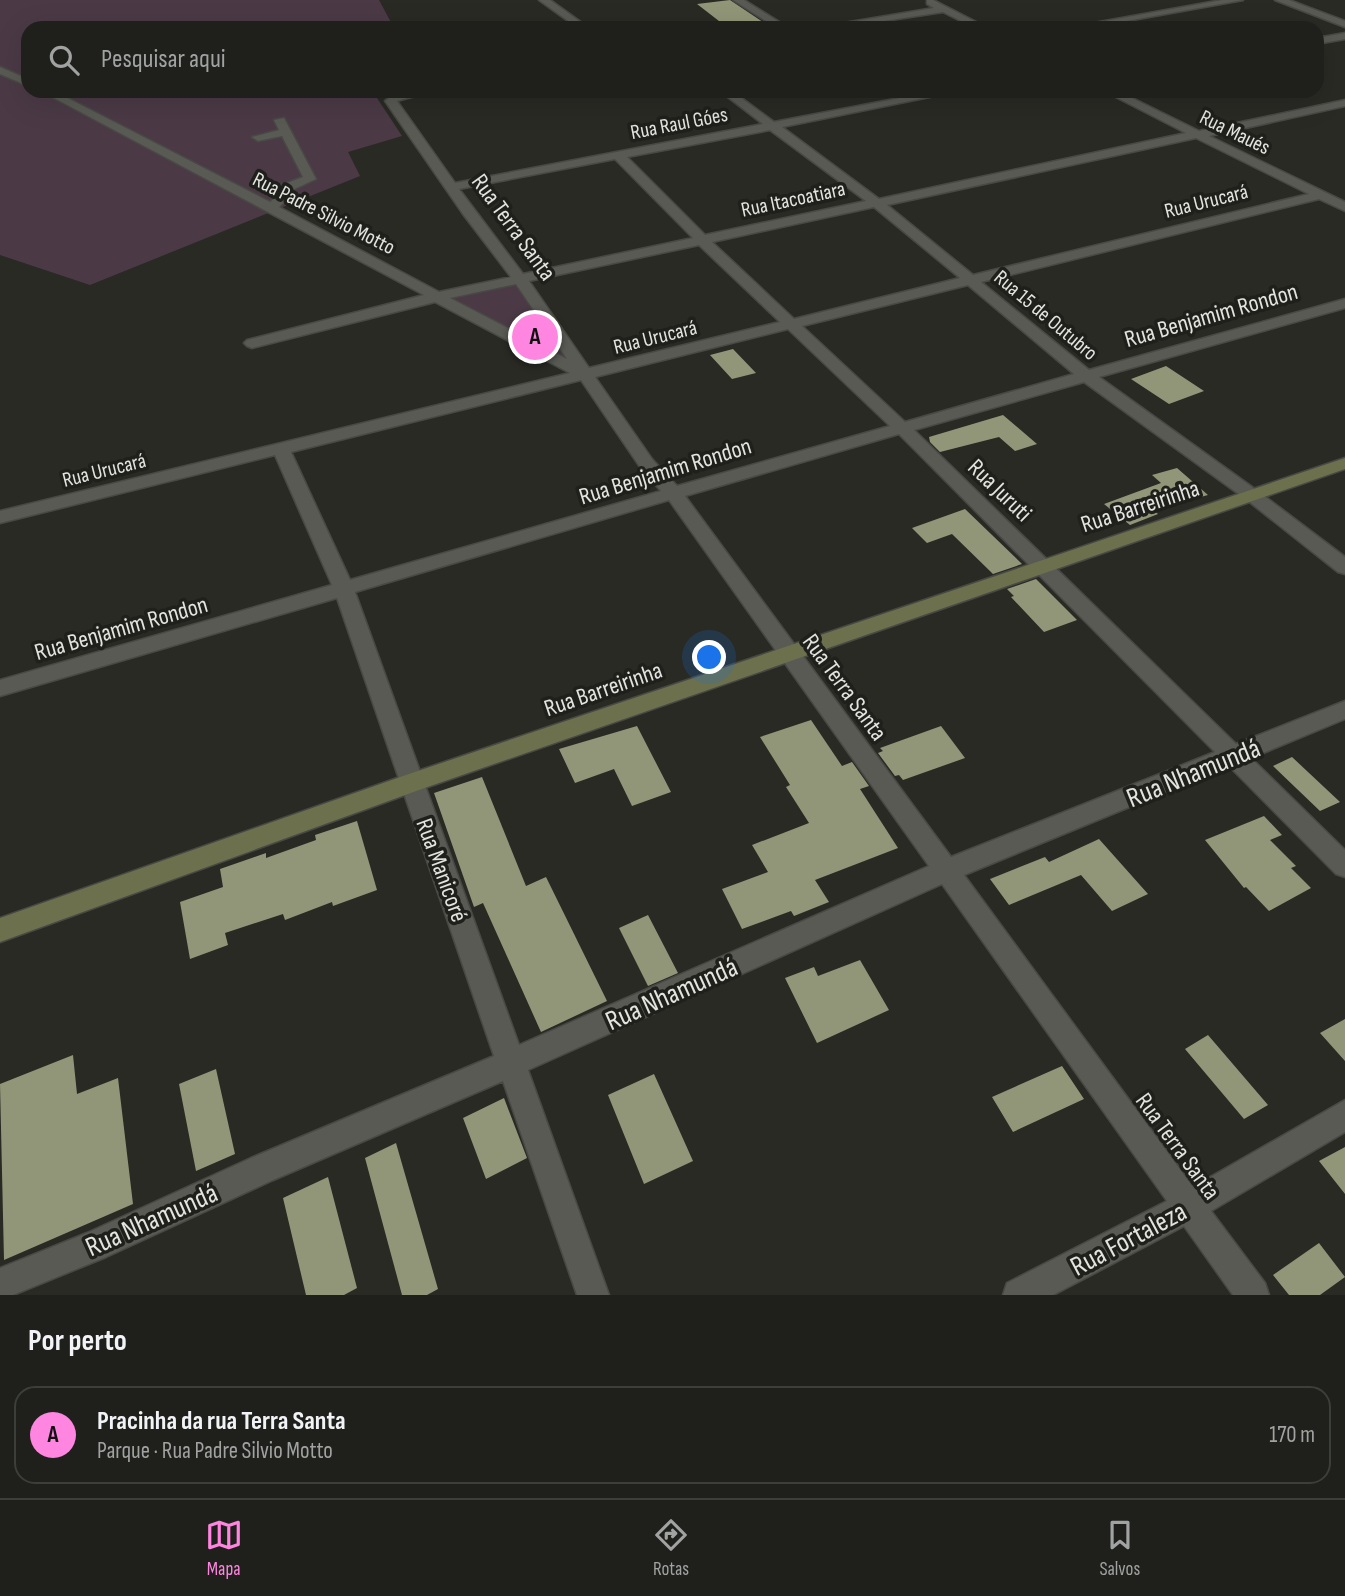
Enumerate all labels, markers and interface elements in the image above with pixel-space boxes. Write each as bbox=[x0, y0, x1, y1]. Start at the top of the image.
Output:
search box bbox=[21, 21, 1324, 98]
icon: search bbox=[45, 41, 83, 79]
text: Pesquisar aqui bbox=[101, 44, 226, 75]
street label: Rua Raul Góes bbox=[628, 102, 730, 145]
street label: Rua Maués bbox=[1195, 105, 1274, 160]
street label: Rua Padre Silvio Motto bbox=[249, 167, 399, 260]
street label: Rua Terra Santa bbox=[465, 168, 562, 286]
street label: Rua Itacoatiara bbox=[739, 176, 847, 223]
street label: Rua Urucará bbox=[1162, 179, 1250, 224]
street label: Rua 15 de Outubro bbox=[989, 265, 1102, 366]
street label: Rua Benjamim Rondon bbox=[1121, 277, 1301, 354]
pin: A bbox=[512, 311, 558, 363]
street label: Rua Urucará bbox=[611, 315, 699, 360]
street label: Rua Benjamim Rondon bbox=[575, 431, 755, 511]
street label: Rua Urucará bbox=[60, 448, 148, 493]
street label: Rua Juruti bbox=[962, 453, 1038, 528]
street label: Rua Barreirinha bbox=[1077, 474, 1203, 539]
street label: Rua Benjamim Rondon bbox=[31, 590, 211, 667]
street label: Rua Terra Santa bbox=[796, 628, 893, 746]
your location bbox=[692, 640, 726, 674]
street label: Rua Barreirinha bbox=[540, 656, 666, 723]
street label: Rua Nhamundá bbox=[1122, 732, 1265, 815]
street label: Rua Manicoré bbox=[409, 814, 474, 926]
street label: Rua Nhamundá bbox=[600, 951, 743, 1038]
street label: Rua Terra Santa bbox=[1129, 1087, 1226, 1205]
street label: Rua Nhamundá bbox=[80, 1177, 223, 1264]
street label: Rua Fortaleza bbox=[1065, 1195, 1192, 1284]
text: Por perto bbox=[28, 1323, 127, 1359]
text: Pracinha da rua Terra Santa bbox=[97, 1406, 346, 1437]
text: A bbox=[48, 1421, 58, 1449]
text: 170 m bbox=[1269, 1421, 1315, 1449]
text: Parque · Rua Padre Silvio Motto bbox=[97, 1437, 333, 1465]
tab: Mapa bbox=[205, 1516, 243, 1581]
tab: Rotas bbox=[652, 1516, 690, 1581]
tab: Salvos bbox=[1099, 1516, 1140, 1581]

